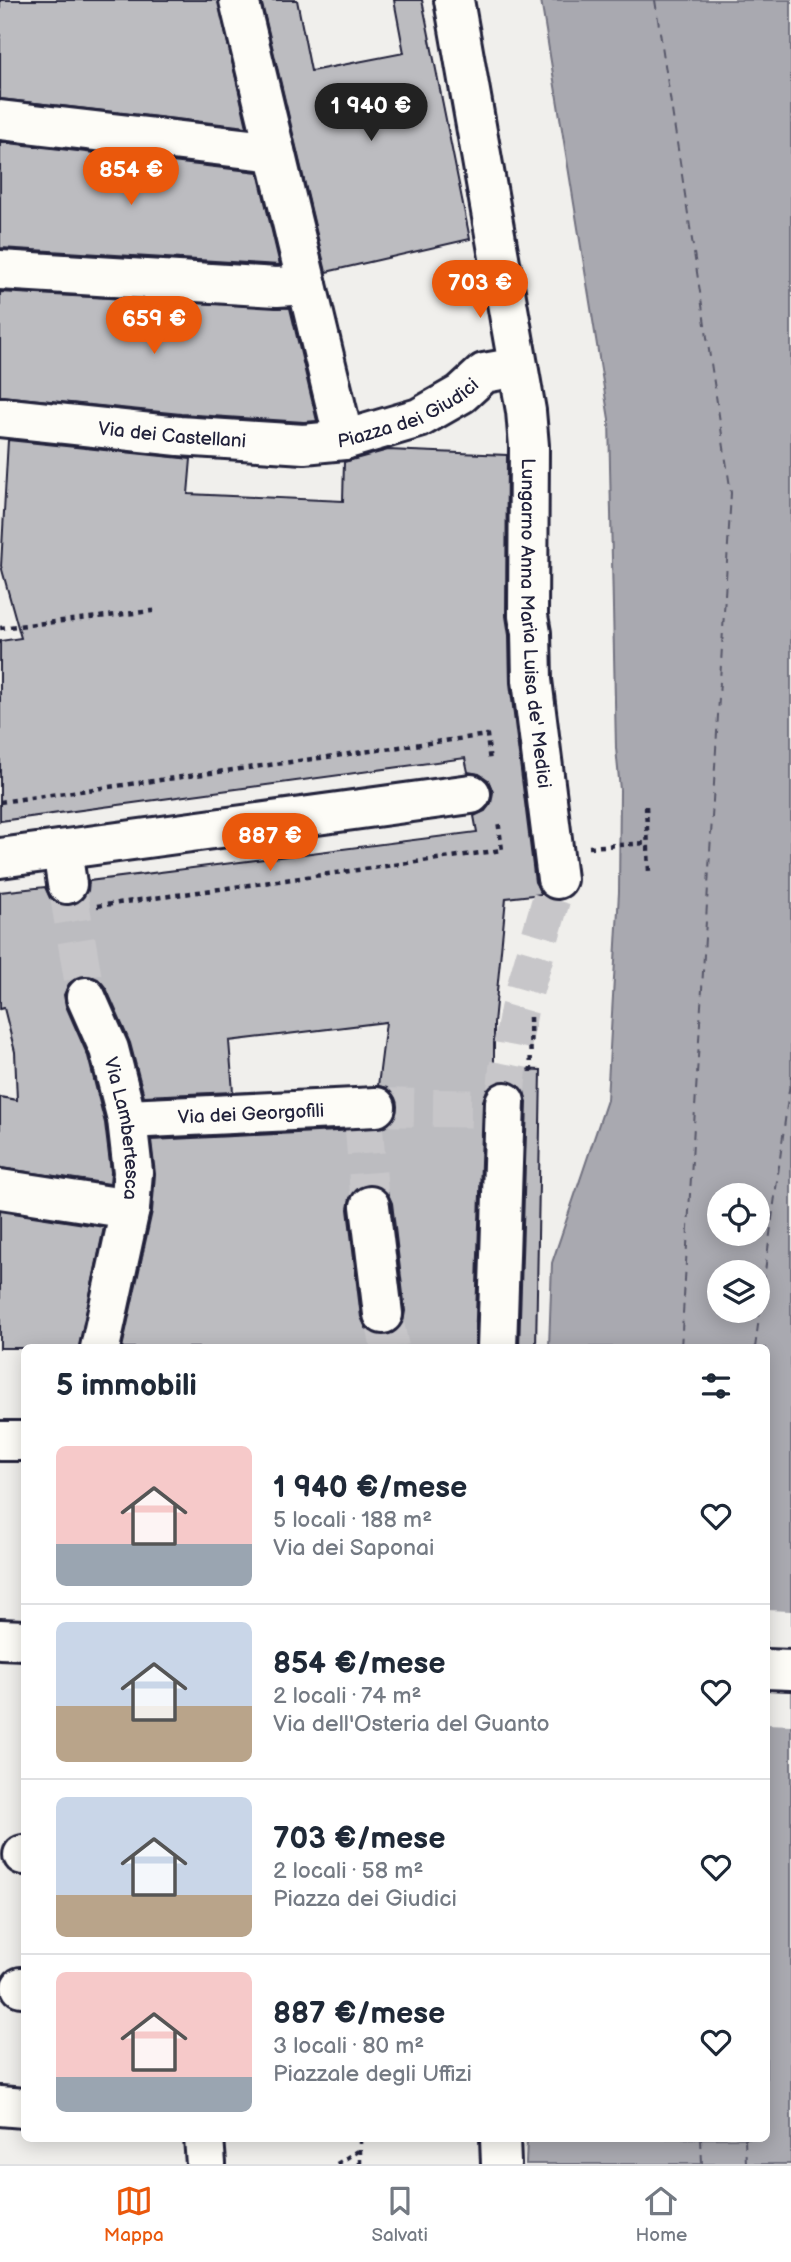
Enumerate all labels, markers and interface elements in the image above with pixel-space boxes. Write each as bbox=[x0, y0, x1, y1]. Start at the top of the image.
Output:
pin: 1 940 € bbox=[306, 83, 436, 143]
text: 1 940 € bbox=[331, 92, 411, 120]
pin: 854 € bbox=[82, 148, 180, 207]
text: 854 € bbox=[99, 156, 163, 184]
pin: 703 € bbox=[431, 260, 529, 320]
text: 703 € bbox=[448, 269, 512, 297]
pin: 659 € bbox=[105, 296, 203, 356]
text: 659 € bbox=[122, 305, 186, 333]
street label: Piazza dei Giudici bbox=[337, 374, 484, 454]
street label: Via dei Castellani bbox=[97, 417, 247, 453]
street label: Lungarno Anna Maria Luisa de' Medici bbox=[514, 458, 556, 790]
pin: 887 € bbox=[221, 814, 319, 873]
text: 887 € bbox=[238, 822, 302, 850]
street label: Via Lambertesca bbox=[99, 1055, 143, 1201]
street label: Via dei Georgofili bbox=[177, 1100, 325, 1130]
map controls bbox=[707, 1183, 770, 1323]
button: locate bbox=[707, 1183, 770, 1246]
button: layers bbox=[707, 1260, 770, 1323]
icon: filters bbox=[697, 1367, 735, 1405]
text: 5 immobili bbox=[56, 1368, 197, 1404]
text: 1 940 €/mese bbox=[273, 1470, 467, 1506]
icon: home bbox=[112, 1474, 196, 1558]
icon: heart bbox=[697, 1497, 735, 1535]
text: 5 locali · 188 m² bbox=[273, 1506, 432, 1534]
text: Via dei Saponai bbox=[273, 1534, 434, 1562]
text: 854 €/mese bbox=[273, 1646, 446, 1682]
icon: home bbox=[112, 1650, 196, 1734]
icon: heart bbox=[697, 1673, 735, 1711]
text: 2 locali · 74 m² bbox=[273, 1682, 421, 1710]
text: Via dell'Osteria del Guanto bbox=[273, 1710, 550, 1738]
text: 703 €/mese bbox=[273, 1821, 445, 1857]
icon: home bbox=[112, 1825, 196, 1909]
icon: heart bbox=[697, 1848, 735, 1886]
text: 2 locali · 58 m² bbox=[273, 1857, 423, 1885]
text: Piazza dei Giudici bbox=[273, 1885, 457, 1913]
text: 887 €/mese bbox=[273, 1996, 445, 2032]
icon: home bbox=[112, 2000, 196, 2084]
icon: heart bbox=[697, 2023, 735, 2061]
text: 3 locali · 80 m² bbox=[273, 2032, 424, 2060]
text: Piazzale degli Uffizi bbox=[273, 2060, 472, 2088]
tab: Mappa bbox=[104, 2182, 164, 2247]
tab: Salvati bbox=[371, 2182, 428, 2247]
tab: Home bbox=[635, 2182, 687, 2247]

